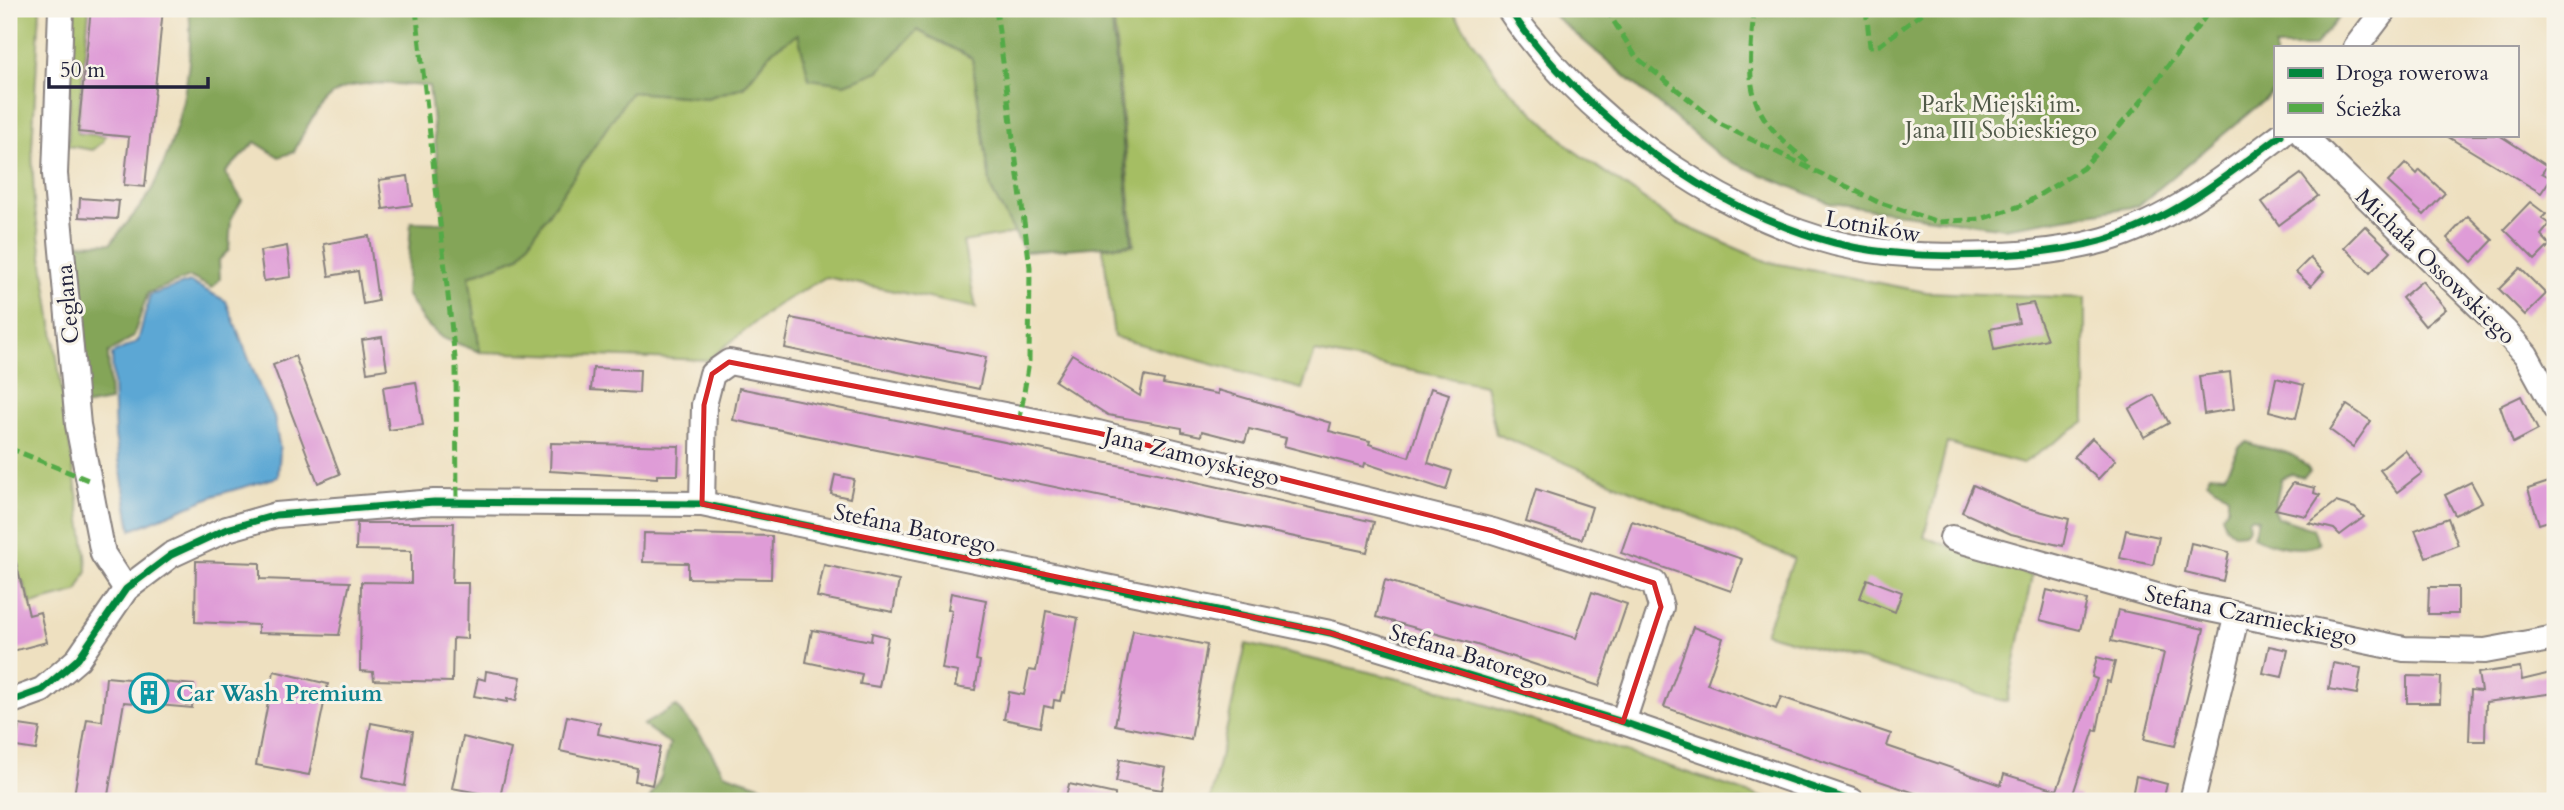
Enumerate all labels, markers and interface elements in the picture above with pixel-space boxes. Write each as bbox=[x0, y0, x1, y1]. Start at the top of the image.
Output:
scale bar bbox=[49, 46, 208, 90]
legend bbox=[2274, 46, 2518, 136]
text: 50 m bbox=[60, 56, 105, 85]
text: Droga rowerowa bbox=[2336, 59, 2489, 88]
park label: Park Miejski im. Jana III Sobieskiego bbox=[1902, 89, 2097, 146]
text: Ścieżka bbox=[2336, 94, 2401, 124]
street label: Michała Ossowskiego bbox=[2349, 182, 2523, 351]
street label: Lotników bbox=[1823, 203, 1924, 250]
street label: Ceglana bbox=[49, 263, 86, 345]
street label: Jana Zamoyskiego bbox=[1098, 419, 1283, 493]
street label: Stefana Batorego bbox=[831, 496, 999, 561]
street label: Stefana Czarnieckiego bbox=[2142, 578, 2360, 653]
street label: Stefana Batorego bbox=[1386, 617, 1552, 694]
building icon: Car Wash Premium bbox=[128, 672, 170, 714]
place label: Car Wash Premium bbox=[176, 678, 383, 709]

